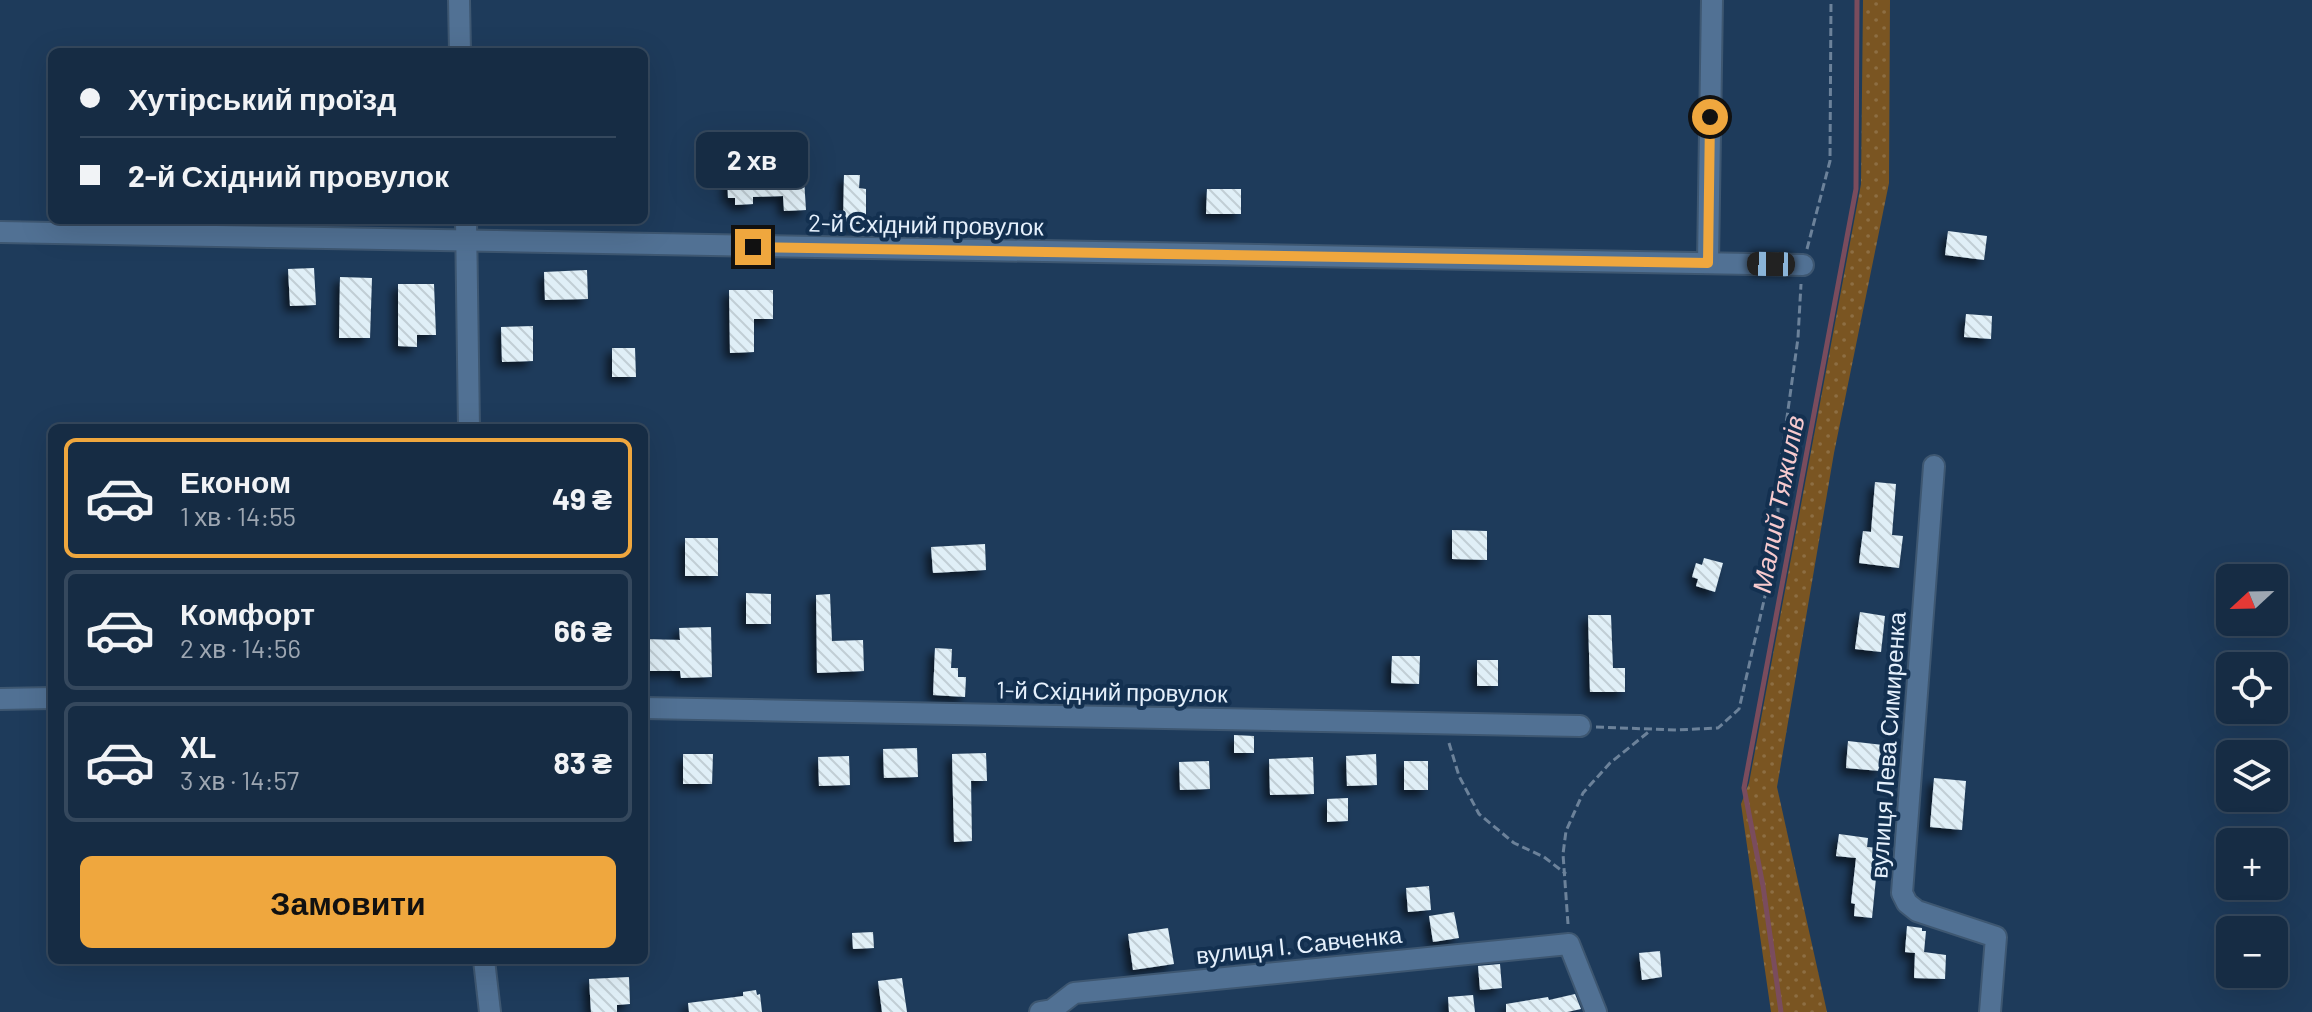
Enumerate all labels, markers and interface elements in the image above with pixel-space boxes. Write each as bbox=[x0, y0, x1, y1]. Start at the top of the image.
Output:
text: Хутірський проїзд bbox=[128, 80, 396, 116]
route start bbox=[1692, 99, 1728, 135]
callout: 2 хв bbox=[697, 131, 809, 187]
text: 2 хв bbox=[727, 144, 777, 175]
text: 2-й Східний провулок bbox=[128, 157, 449, 193]
street label: 2-й Східний провулок bbox=[808, 207, 1045, 241]
route end bbox=[735, 229, 771, 265]
car bbox=[1747, 252, 1795, 276]
water label: Малий Тяжилів bbox=[1745, 413, 1809, 595]
icon: car bbox=[84, 462, 156, 534]
text: Економ bbox=[180, 463, 291, 499]
text: 49 ₴ bbox=[552, 480, 612, 516]
text: 1 хв · 14:55 bbox=[180, 500, 296, 531]
north arrow bbox=[2216, 564, 2288, 636]
map controls bbox=[2216, 564, 2288, 988]
icon: car bbox=[84, 594, 156, 666]
text: Комфорт bbox=[180, 595, 315, 631]
street label: вулиця Лева Симиренка bbox=[1863, 610, 1911, 879]
text: 66 ₴ bbox=[554, 612, 612, 648]
text: 2 хв · 14:56 bbox=[180, 632, 301, 663]
button: locate bbox=[2216, 652, 2288, 724]
street label: 1-й Східний провулок bbox=[996, 674, 1228, 708]
icon: car bbox=[84, 726, 156, 798]
text: XL bbox=[180, 728, 216, 764]
button: layers bbox=[2216, 740, 2288, 812]
text: 83 ₴ bbox=[554, 744, 612, 780]
text: 3 хв · 14:57 bbox=[180, 764, 299, 795]
button: + bbox=[2216, 828, 2288, 900]
button: Замовити bbox=[80, 856, 616, 948]
button: − bbox=[2216, 916, 2288, 988]
street label: вулиця І. Савченка bbox=[1195, 919, 1404, 969]

